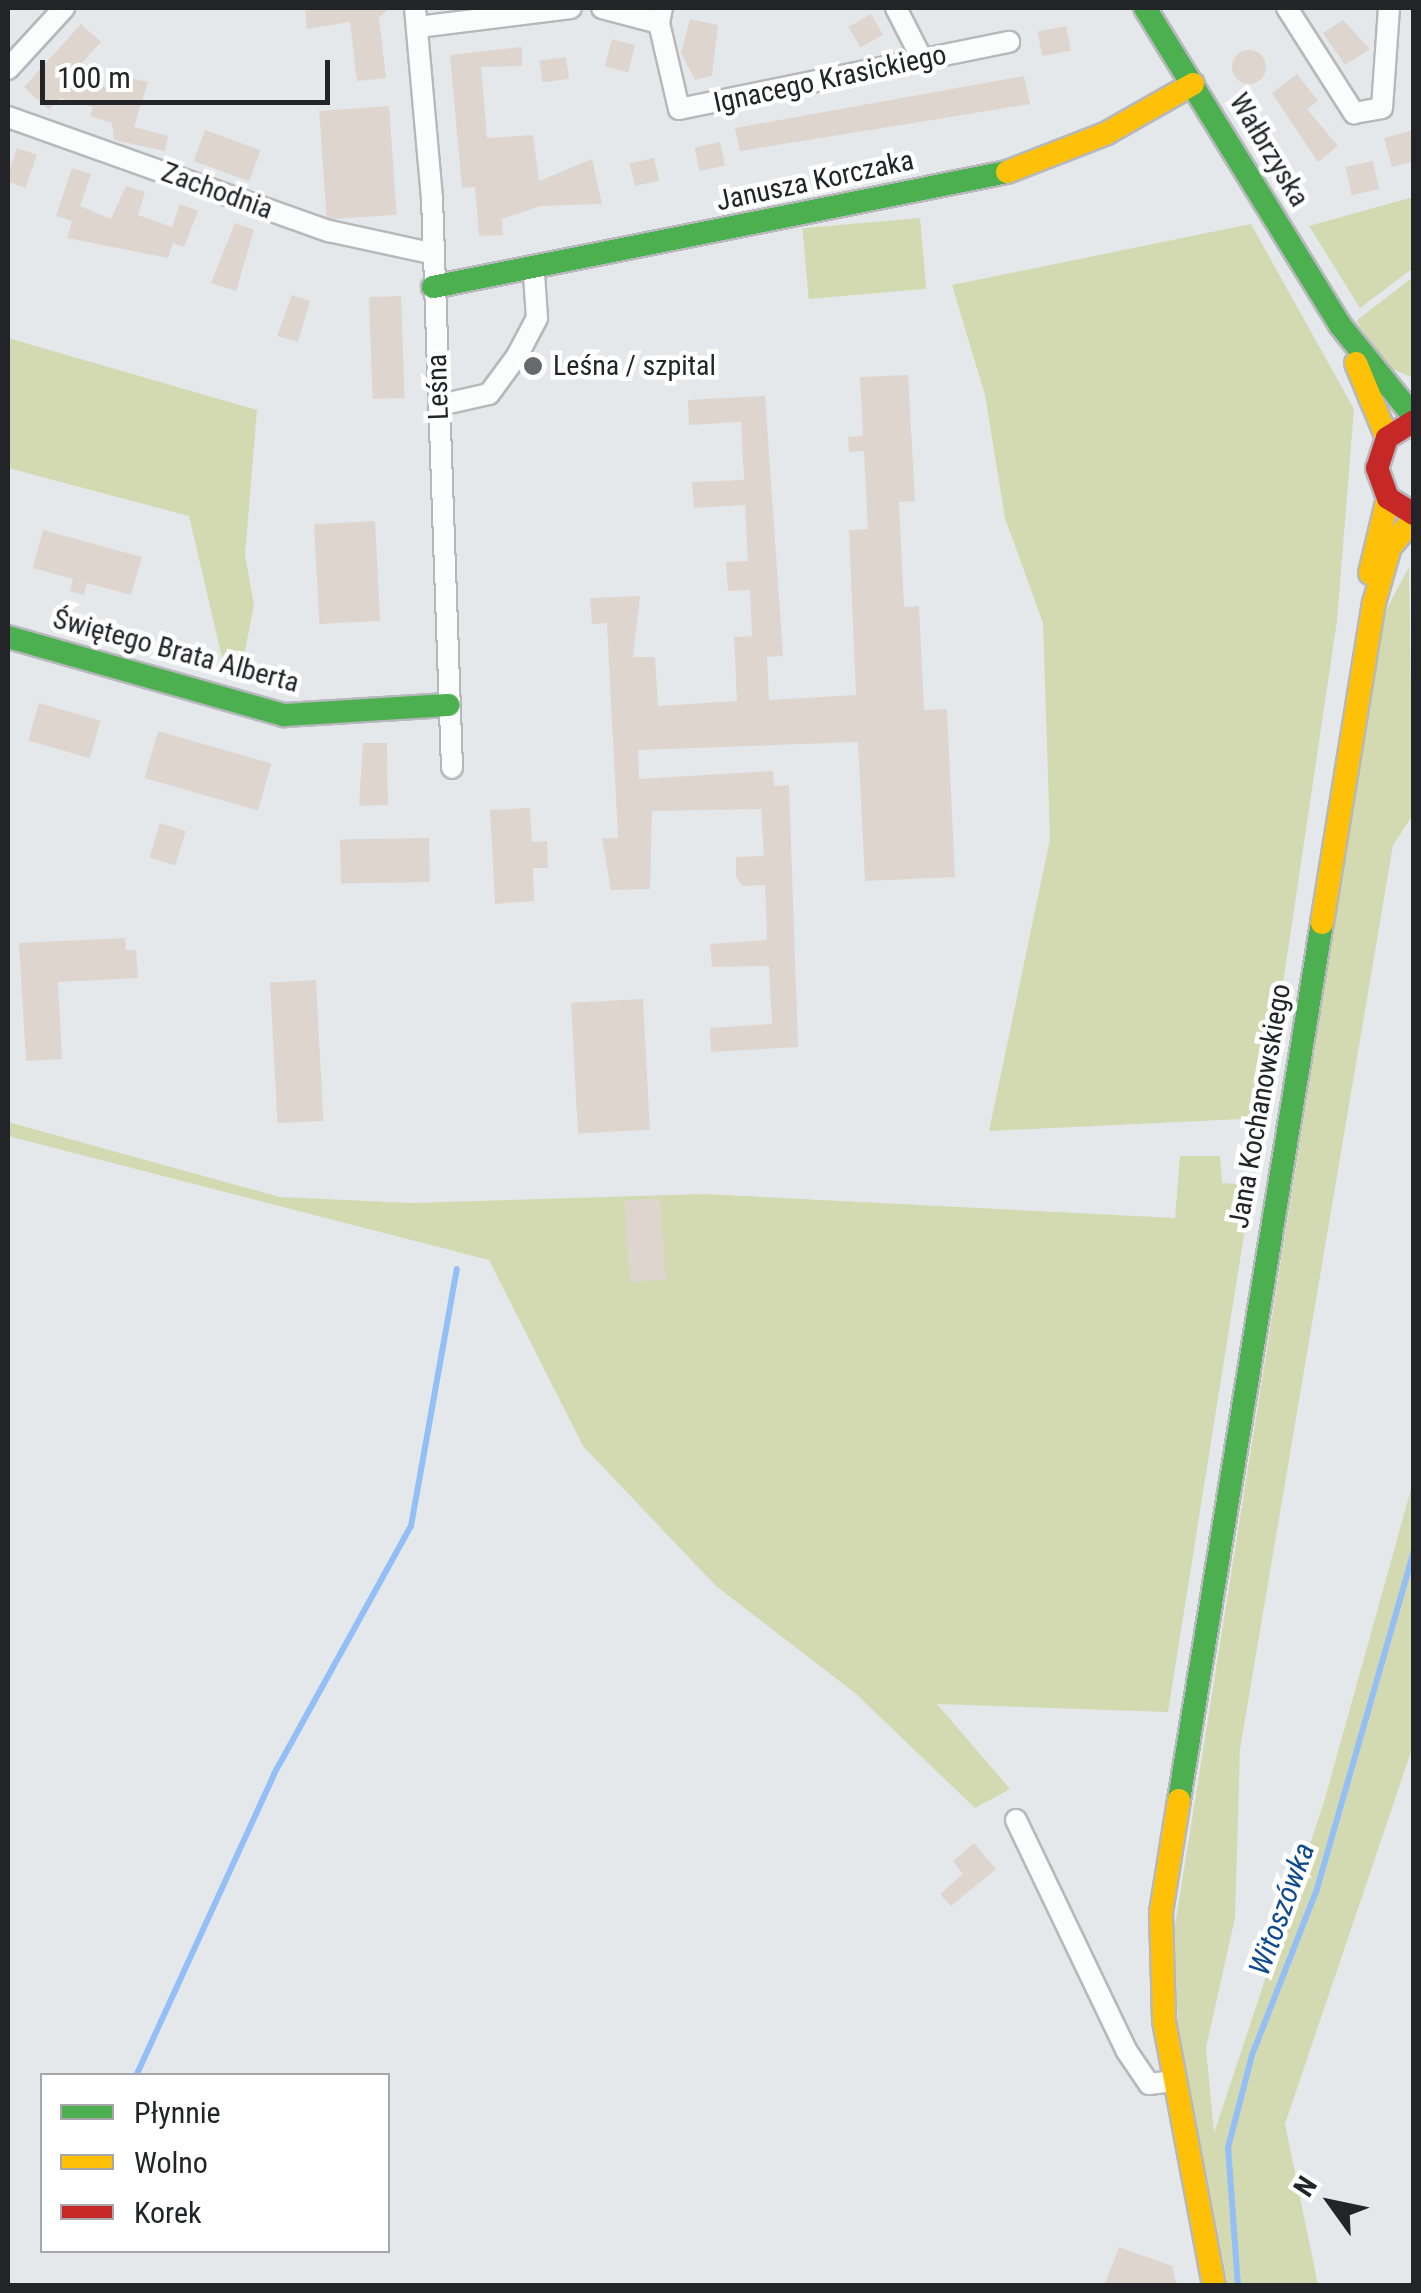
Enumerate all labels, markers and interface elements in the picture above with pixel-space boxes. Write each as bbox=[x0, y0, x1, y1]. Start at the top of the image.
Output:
street label: Ignacego Krasickiego bbox=[711, 38, 949, 120]
scale bar bbox=[45, 40, 335, 102]
text: 100 m bbox=[57, 60, 131, 95]
street label: Wałbrzyska bbox=[1222, 87, 1316, 213]
street label: Janusza Korczaka bbox=[713, 144, 917, 218]
street label: Zachodnia bbox=[157, 155, 277, 227]
place label: Leśna / szpital bbox=[553, 349, 716, 383]
street label: Leśna bbox=[420, 353, 456, 421]
marker: Leśna / szpital bbox=[522, 355, 544, 377]
street label: Świętego Brata Alberta bbox=[49, 602, 303, 700]
street label: Jana Kochanowskiego bbox=[1222, 981, 1298, 1231]
water label: Witoszówka bbox=[1241, 1838, 1323, 1980]
legend bbox=[40, 2073, 390, 2253]
text: Płynnie bbox=[134, 2095, 221, 2130]
text: Wolno bbox=[134, 2145, 208, 2180]
north arrow bbox=[1281, 2153, 1381, 2253]
text: N bbox=[1287, 2170, 1324, 2203]
text: Korek bbox=[134, 2195, 201, 2230]

